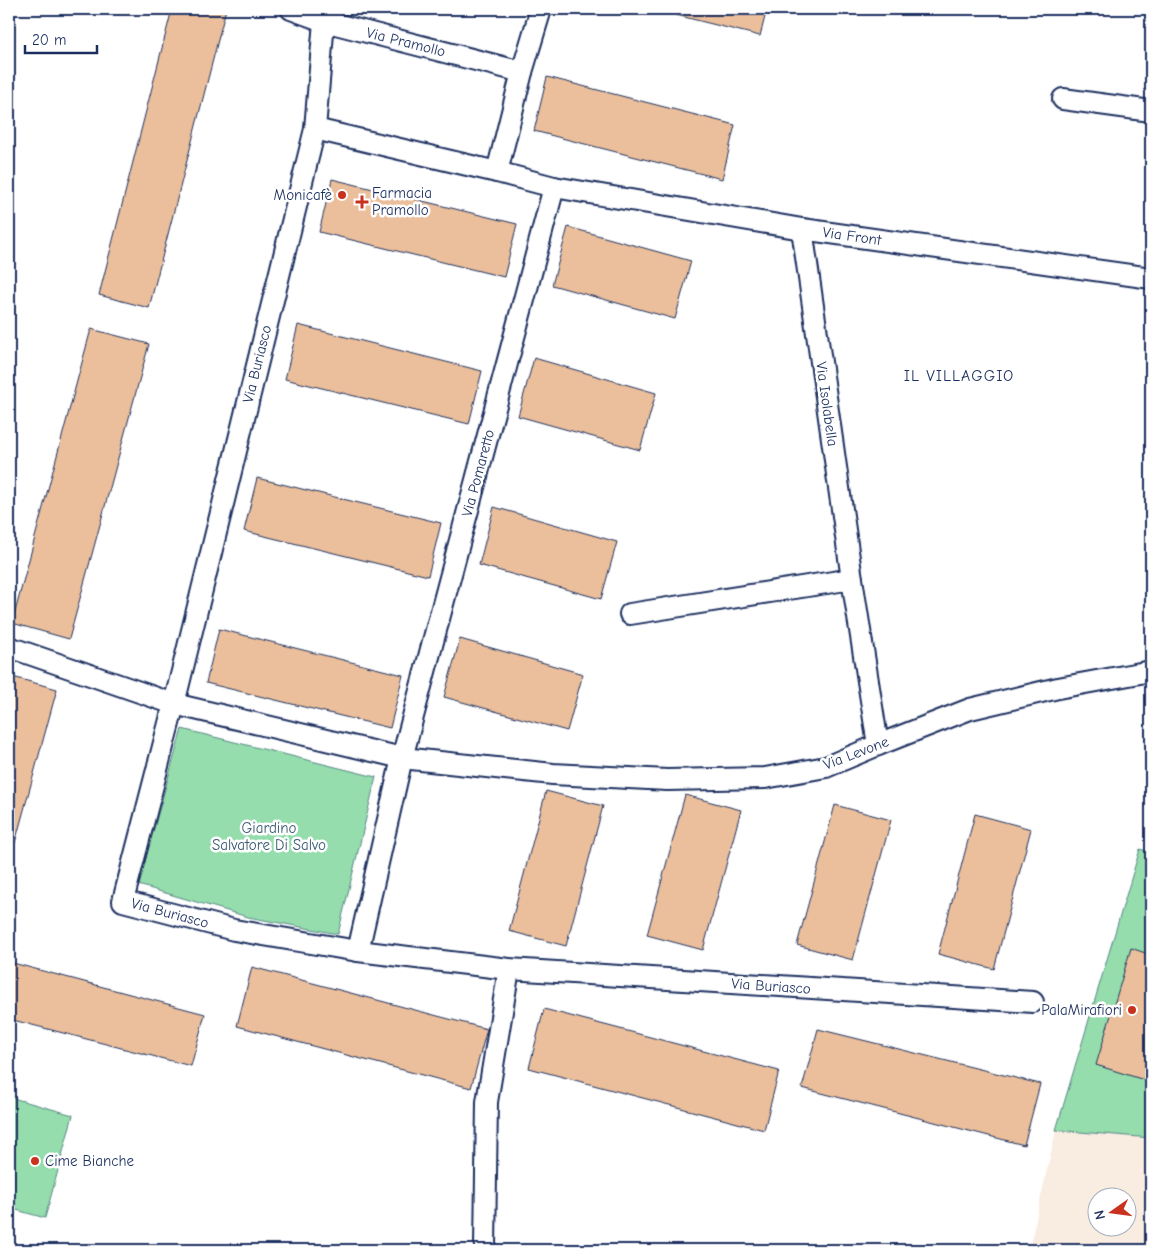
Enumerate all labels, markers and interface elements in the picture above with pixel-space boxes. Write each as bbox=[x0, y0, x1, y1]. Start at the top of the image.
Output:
scale bar bbox=[25, 22, 98, 54]
street label: Via Pramollo bbox=[365, 23, 447, 61]
text: 20 m bbox=[32, 31, 66, 49]
place label: Farmacia Pramollo bbox=[372, 184, 432, 219]
place label: Monicafè bbox=[274, 186, 332, 204]
marker: Monicafè bbox=[336, 189, 348, 201]
marker: Farmacia Pramollo bbox=[356, 196, 368, 208]
street label: Via Front bbox=[821, 223, 883, 249]
street label: Via Buriasco bbox=[239, 323, 275, 405]
street label: Via Isolabella bbox=[812, 361, 842, 447]
district label: IL VILLAGGIO bbox=[904, 367, 1014, 385]
street label: Via Pomaretto bbox=[458, 427, 498, 518]
street label: Via Levone bbox=[821, 732, 892, 774]
park label: Giardino Salvatore Di Salvo bbox=[212, 819, 326, 854]
street label: Via Buriasco bbox=[129, 894, 211, 932]
street label: Via Buriasco bbox=[731, 974, 811, 998]
place label: PalaMirafiori bbox=[1041, 1001, 1122, 1019]
marker: PalaMirafiori bbox=[1126, 1004, 1138, 1016]
place label: Cime Bianche bbox=[45, 1152, 135, 1170]
marker: Cime Bianche bbox=[29, 1155, 41, 1167]
north arrow bbox=[1088, 1186, 1138, 1236]
text: N bbox=[1091, 1209, 1109, 1222]

